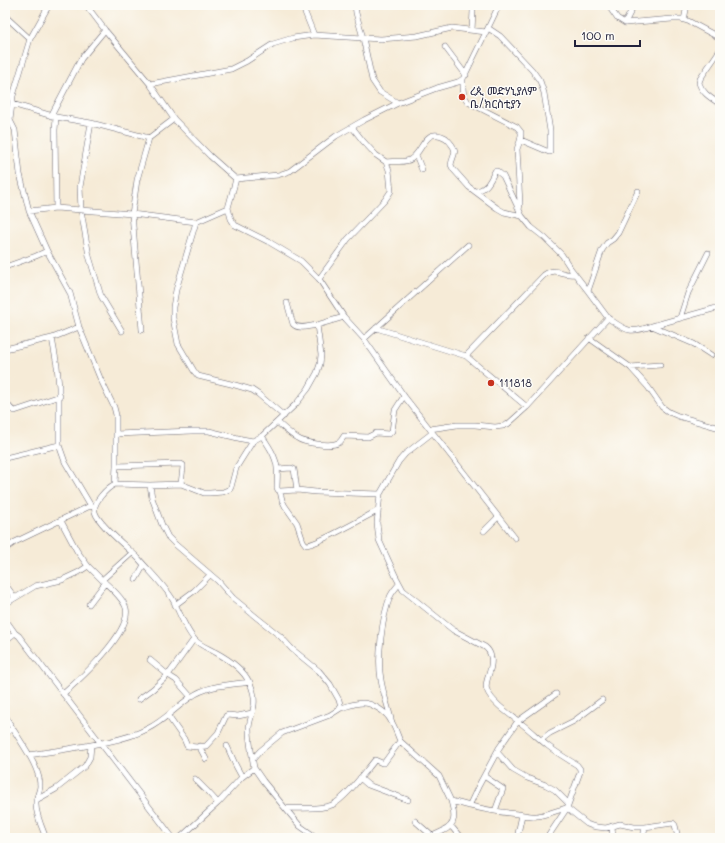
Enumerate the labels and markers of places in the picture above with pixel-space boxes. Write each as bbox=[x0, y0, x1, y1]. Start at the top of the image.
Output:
place label: ረጲ መድሃኒያለም ቤ/ክርስቲያን bbox=[470, 83, 537, 111]
marker: ረጲ መድሃኒያለም ቤ/ክርስቲያን bbox=[457, 92, 467, 102]
place label: 111818 bbox=[499, 375, 532, 390]
marker: 111818 bbox=[486, 378, 496, 388]

